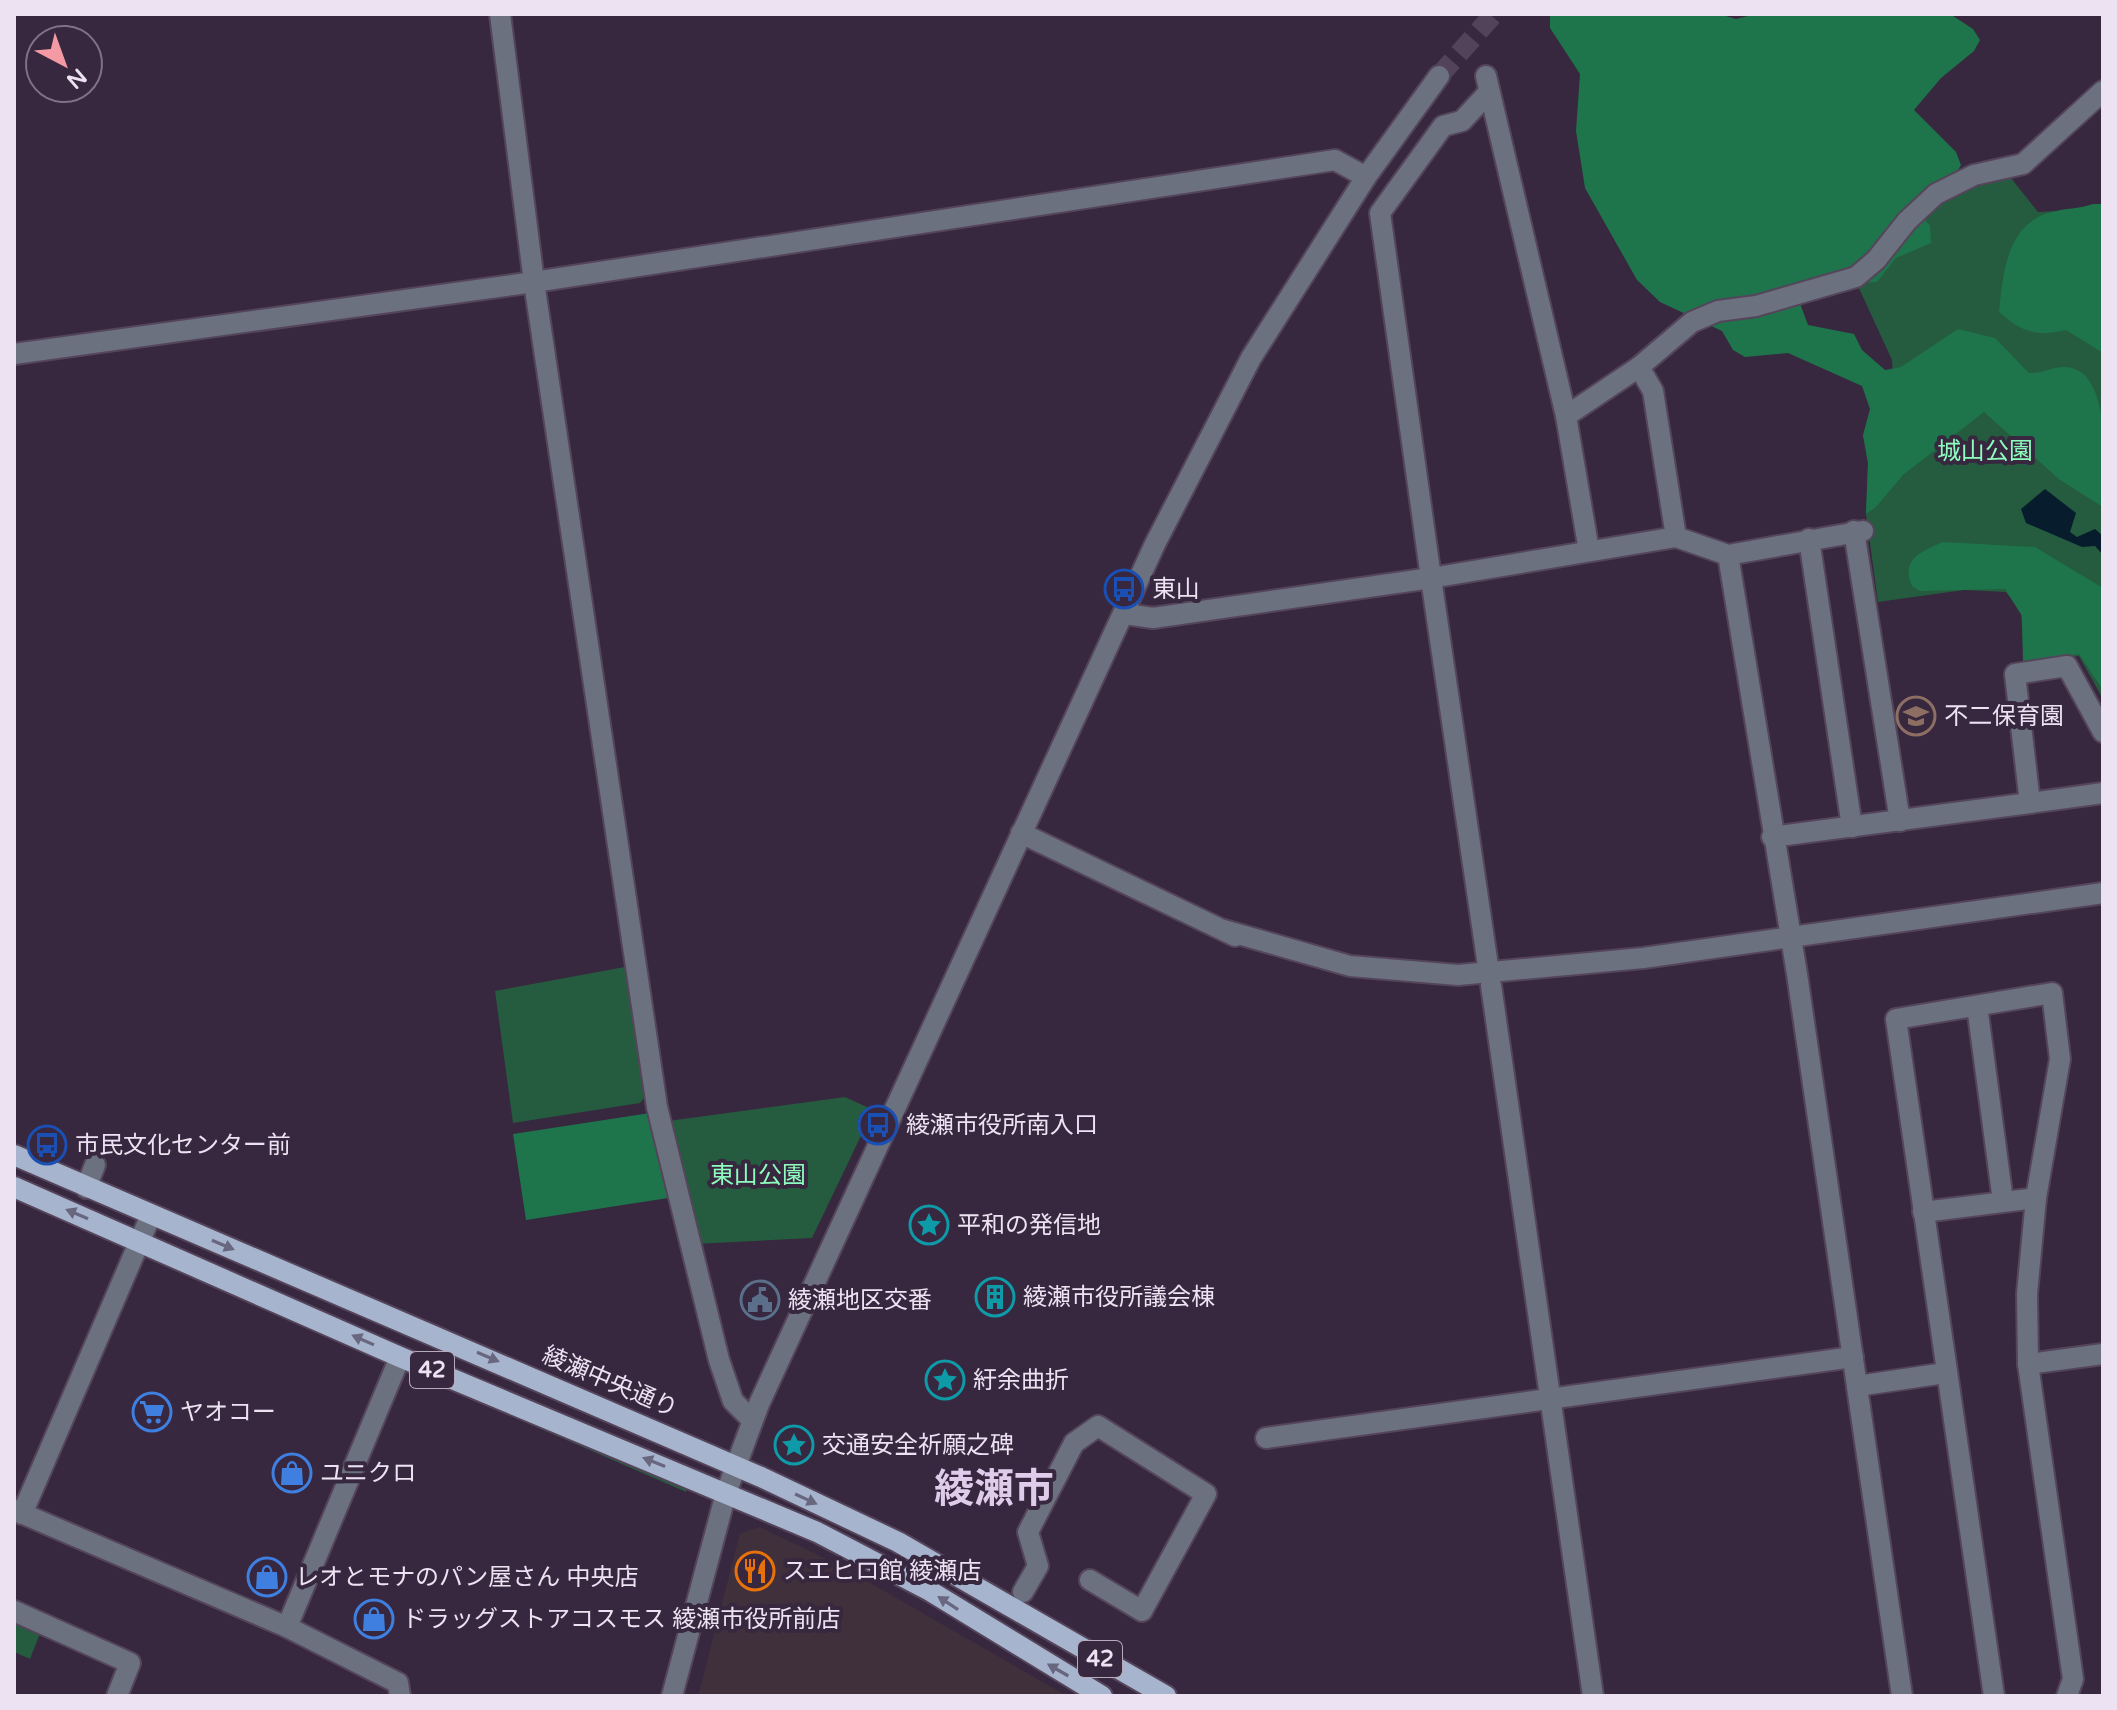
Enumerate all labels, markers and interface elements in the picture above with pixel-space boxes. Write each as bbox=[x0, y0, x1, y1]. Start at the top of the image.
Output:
north arrow bbox=[24, 24, 104, 104]
text: N bbox=[61, 63, 92, 94]
park label: 城山公園 bbox=[1937, 437, 2033, 466]
bus stop icon: 東山 bbox=[1103, 568, 1145, 610]
place label: 東山 bbox=[1152, 575, 1200, 604]
school or university icon: 不二保育園 bbox=[1895, 695, 1937, 737]
place label: 不二保育園 bbox=[1944, 702, 2064, 731]
bus stop icon: 綾瀬市役所南入口 bbox=[857, 1104, 899, 1146]
place label: 綾瀬市役所南入口 bbox=[906, 1111, 1098, 1140]
bus stop icon: 市民文化センター前 bbox=[26, 1124, 68, 1166]
place label: 市民文化センター前 bbox=[75, 1131, 291, 1160]
park label: 東山公園 bbox=[710, 1161, 806, 1190]
place icon: 平和の発信地 bbox=[908, 1204, 950, 1246]
one-way arrow bbox=[65, 1207, 89, 1220]
place label: 平和の発信地 bbox=[957, 1211, 1101, 1240]
one-way arrow bbox=[211, 1239, 235, 1252]
building icon: 綾瀬市役所議会棟 bbox=[974, 1276, 1016, 1318]
public building icon: 綾瀬地区交番 bbox=[739, 1279, 781, 1321]
place label: 綾瀬市役所議会棟 bbox=[1023, 1283, 1215, 1312]
place label: 綾瀬地区交番 bbox=[788, 1286, 932, 1315]
one-way arrow bbox=[351, 1334, 375, 1347]
street label: 綾瀬中央通り bbox=[538, 1341, 682, 1423]
one-way arrow bbox=[476, 1351, 500, 1364]
road number: 42 bbox=[410, 1352, 454, 1388]
place icon: 紆余曲折 bbox=[924, 1359, 966, 1401]
place label: 紆余曲折 bbox=[973, 1366, 1069, 1395]
supermarket icon: ヤオコー bbox=[131, 1391, 173, 1433]
place label: ヤオコー bbox=[180, 1398, 276, 1427]
place icon: 交通安全祈願之碑 bbox=[773, 1424, 815, 1466]
place label: 交通安全祈願之碑 bbox=[822, 1431, 1014, 1460]
shop icon: ユニクロ bbox=[271, 1452, 313, 1494]
one-way arrow bbox=[642, 1456, 666, 1469]
place label: ユニクロ bbox=[320, 1459, 416, 1488]
district label: 綾瀬市 bbox=[934, 1465, 1054, 1513]
one-way arrow bbox=[795, 1492, 818, 1506]
restaurant icon: スエヒロ館 綾瀬店 bbox=[734, 1550, 776, 1592]
shop icon: レオとモナのパン屋さん 中央店 bbox=[246, 1556, 288, 1598]
place label: スエヒロ館 綾瀬店 bbox=[783, 1557, 981, 1586]
place label: レオとモナのパン屋さん 中央店 bbox=[295, 1563, 638, 1592]
one-way arrow bbox=[937, 1595, 958, 1610]
shop icon: ドラッグストアコスモス 綾瀬市役所前店 bbox=[353, 1598, 395, 1640]
place label: ドラッグストアコスモス 綾瀬市役所前店 bbox=[402, 1605, 840, 1634]
road number: 42 bbox=[1078, 1641, 1122, 1677]
one-way arrow bbox=[1047, 1663, 1069, 1677]

